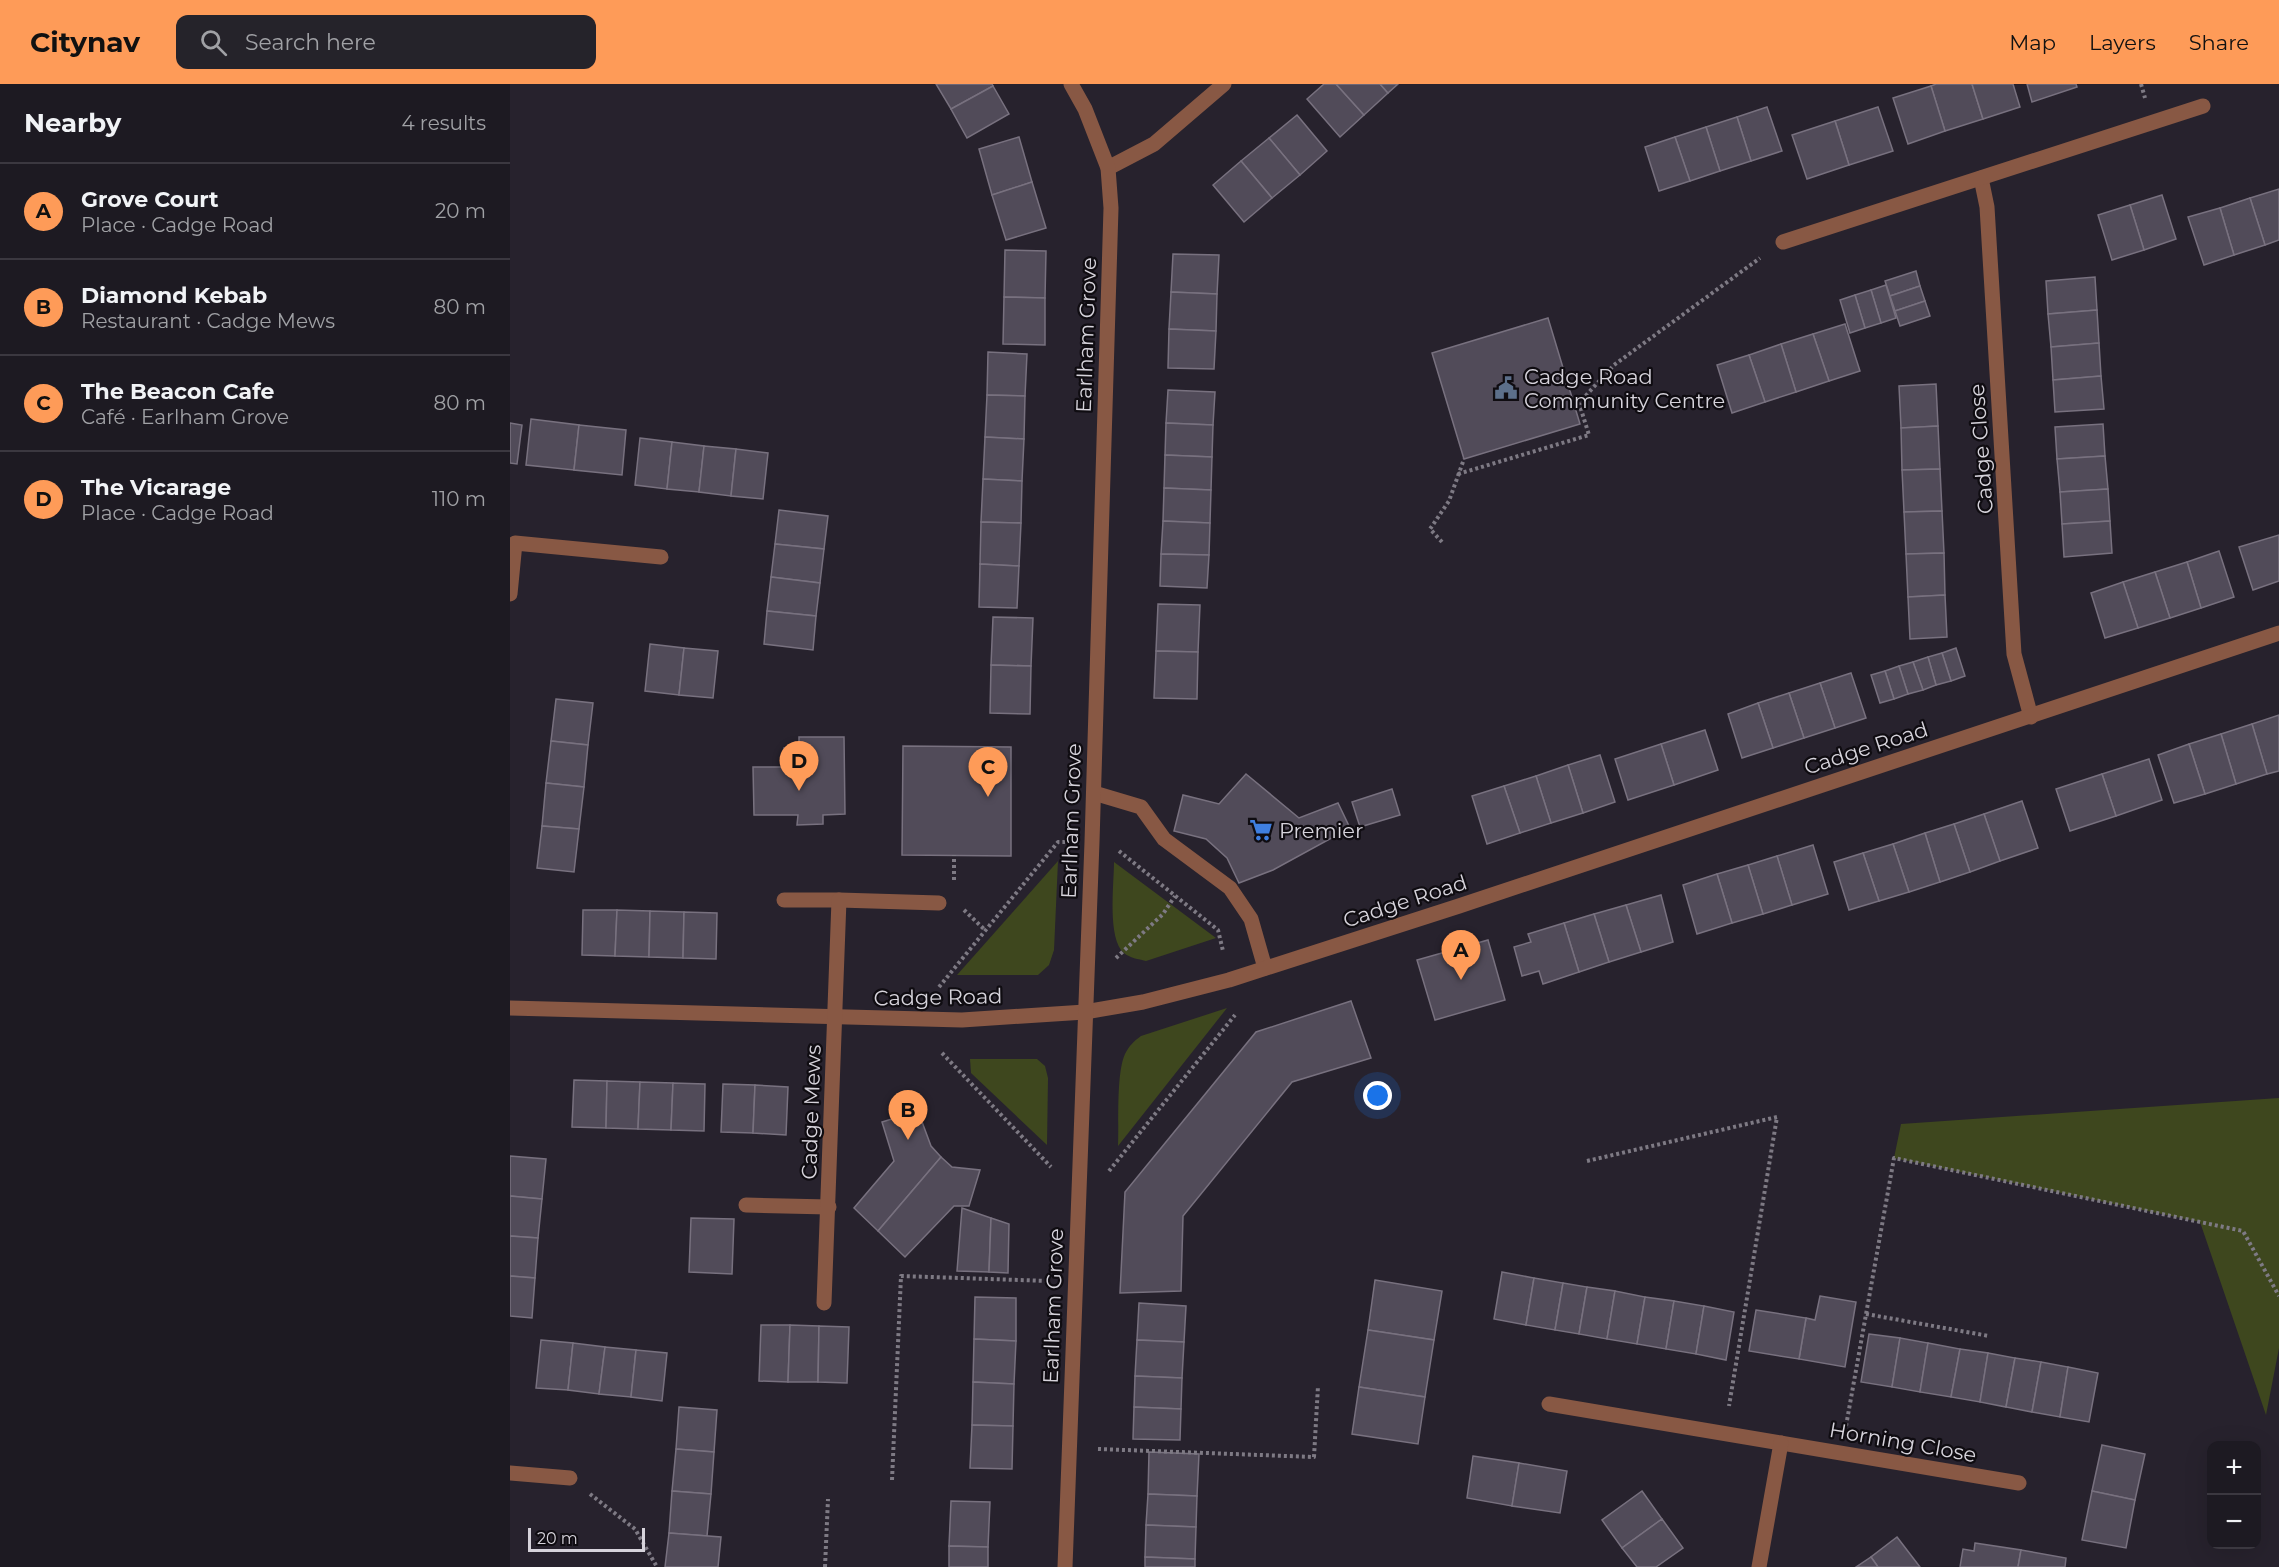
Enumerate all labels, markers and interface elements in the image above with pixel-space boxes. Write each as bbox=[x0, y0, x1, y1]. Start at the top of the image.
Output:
search box bbox=[176, 15, 596, 69]
text: Citynav bbox=[30, 25, 140, 59]
icon: search bbox=[197, 26, 230, 59]
text: Search here bbox=[245, 29, 376, 56]
text: Map bbox=[2009, 30, 2056, 55]
text: Layers bbox=[2089, 30, 2156, 55]
text: Share bbox=[2189, 30, 2249, 55]
text: Nearby bbox=[24, 107, 121, 139]
text: 4 results bbox=[401, 111, 486, 135]
text: Grove Court bbox=[81, 186, 219, 213]
text: A bbox=[36, 199, 51, 223]
text: 20 m bbox=[435, 199, 486, 223]
text: Place · Cadge Road bbox=[81, 213, 274, 237]
street label: Earlham Grove bbox=[1071, 257, 1101, 413]
text: Diamond Kebab bbox=[81, 282, 267, 309]
text: B bbox=[36, 295, 51, 319]
text: 80 m bbox=[434, 295, 486, 319]
text: Restaurant · Cadge Mews bbox=[81, 309, 335, 333]
place label: Cadge Road Community Centre bbox=[1524, 364, 1725, 413]
public building icon: Cadge Road Community Centre bbox=[1493, 375, 1519, 401]
text: The Beacon Cafe bbox=[81, 378, 274, 405]
street label: Cadge Close bbox=[1964, 383, 1998, 515]
text: C bbox=[36, 391, 51, 415]
text: 80 m bbox=[434, 391, 486, 415]
text: Café · Earlham Grove bbox=[81, 405, 289, 429]
text: The Vicarage bbox=[81, 474, 231, 501]
text: D bbox=[35, 487, 52, 511]
text: 110 m bbox=[432, 487, 486, 511]
text: Place · Cadge Road bbox=[81, 501, 274, 525]
street label: Cadge Road bbox=[1801, 716, 1931, 780]
pin: D bbox=[780, 742, 818, 791]
street label: Earlham Grove bbox=[1056, 743, 1086, 899]
pin: C bbox=[968, 748, 1008, 797]
supermarket icon: Premier bbox=[1248, 817, 1274, 843]
place label: Premier bbox=[1279, 818, 1363, 843]
street label: Cadge Road bbox=[1340, 869, 1470, 933]
pin: A bbox=[1442, 930, 1480, 980]
street label: Cadge Road bbox=[873, 983, 1003, 1011]
street label: Cadge Mews bbox=[796, 1044, 826, 1180]
your location bbox=[1363, 1081, 1392, 1110]
pin: B bbox=[888, 1090, 928, 1140]
street label: Earlham Grove bbox=[1038, 1228, 1068, 1384]
street label: Horning Close bbox=[1827, 1417, 1979, 1467]
map controls bbox=[2207, 1441, 2261, 1549]
button: + bbox=[2207, 1441, 2261, 1495]
button: − bbox=[2207, 1495, 2261, 1549]
scale bar bbox=[528, 1525, 645, 1552]
text: 20 m bbox=[537, 1529, 578, 1548]

